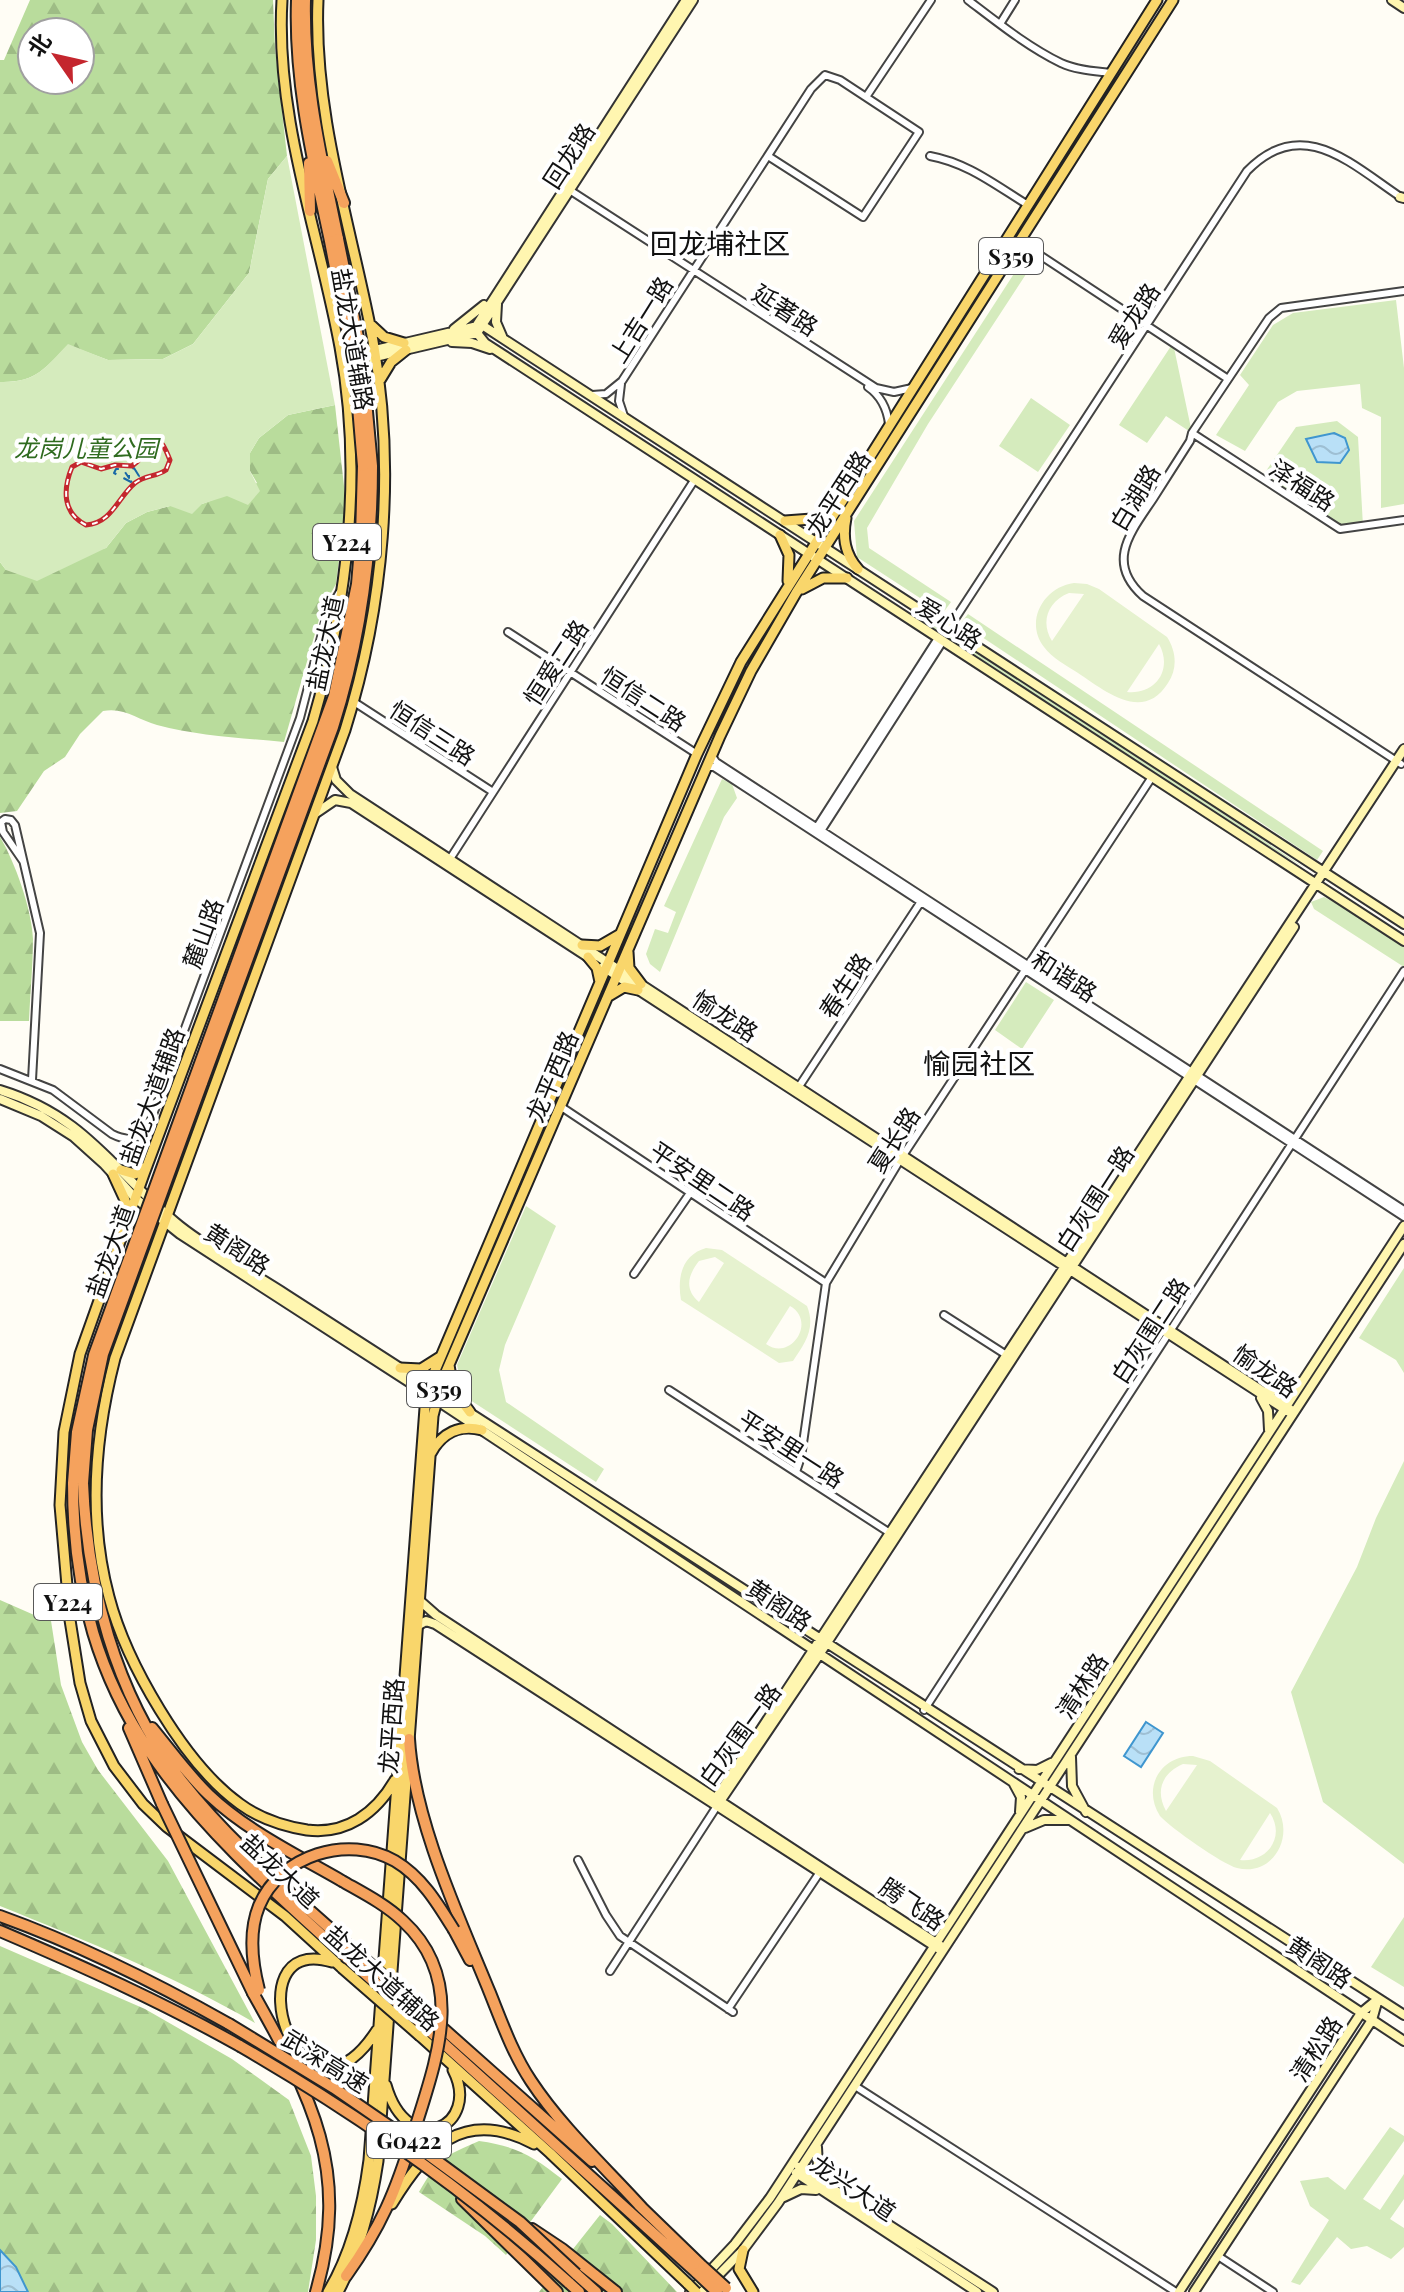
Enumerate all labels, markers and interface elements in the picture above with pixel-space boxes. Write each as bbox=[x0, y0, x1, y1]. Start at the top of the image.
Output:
north arrow bbox=[16, 16, 96, 96]
text: 北 bbox=[20, 27, 57, 62]
street label: 回龙路 bbox=[535, 116, 601, 194]
district label: 回龙埔社区 bbox=[650, 224, 790, 261]
road number: S359 bbox=[979, 238, 1043, 274]
street label: 盐龙大道辅路 bbox=[326, 265, 382, 413]
street label: 上吉一路 bbox=[601, 270, 679, 368]
street label: 延著路 bbox=[747, 276, 825, 342]
street label: 爱龙路 bbox=[1100, 276, 1166, 354]
park label: 龙岗儿童公园 bbox=[14, 431, 161, 463]
street label: 龙平西路 bbox=[797, 444, 877, 542]
street label: 泽福路 bbox=[1264, 451, 1342, 517]
street label: 白湖路 bbox=[1102, 458, 1166, 536]
road number: Y224 bbox=[313, 524, 381, 560]
street label: 爱心路 bbox=[911, 589, 989, 655]
street label: 盐龙大道 bbox=[298, 593, 350, 693]
street label: 恒爱二路 bbox=[515, 613, 595, 711]
street label: 恒信二路 bbox=[595, 658, 693, 738]
street label: 恒信三路 bbox=[384, 692, 482, 772]
street label: 麓山路 bbox=[175, 894, 229, 972]
street label: 和谐路 bbox=[1026, 942, 1104, 1008]
street label: 春生路 bbox=[811, 946, 877, 1024]
street label: 愉龙路 bbox=[687, 982, 765, 1048]
street label: 盐龙大道辅路 bbox=[111, 1023, 191, 1169]
street label: 龙平西路 bbox=[518, 1026, 584, 1126]
district label: 愉园社区 bbox=[923, 1044, 1035, 1081]
street label: 夏长路 bbox=[860, 1100, 926, 1178]
street label: 平安里二路 bbox=[644, 1133, 762, 1227]
street label: 白灰围一路 bbox=[1048, 1139, 1140, 1257]
street label: 盐龙大道 bbox=[78, 1200, 140, 1302]
street label: 黄阁路 bbox=[199, 1215, 277, 1281]
street label: 白灰围二路 bbox=[1103, 1271, 1195, 1389]
street label: 愉龙路 bbox=[1227, 1336, 1305, 1404]
road number: S359 bbox=[407, 1371, 471, 1407]
street label: 平安里一路 bbox=[733, 1402, 851, 1494]
street label: 黄阁路 bbox=[741, 1571, 819, 1637]
road number: Y224 bbox=[34, 1584, 102, 1620]
street label: 清林路 bbox=[1048, 1646, 1114, 1724]
street label: 白灰围一路 bbox=[691, 1676, 787, 1792]
street label: 龙平西路 bbox=[371, 1677, 409, 1775]
street label: 盐龙大道 bbox=[235, 1826, 327, 1914]
street label: 腾飞路 bbox=[874, 1870, 952, 1936]
street label: 盐龙大道辅路 bbox=[319, 1917, 447, 2037]
street label: 黄阁路 bbox=[1281, 1928, 1359, 1994]
street label: 清松路 bbox=[1282, 2009, 1348, 2087]
street label: 武深高速 bbox=[277, 2021, 375, 2099]
road number: G0422 bbox=[367, 2122, 451, 2158]
street label: 龙兴大道 bbox=[805, 2147, 903, 2227]

